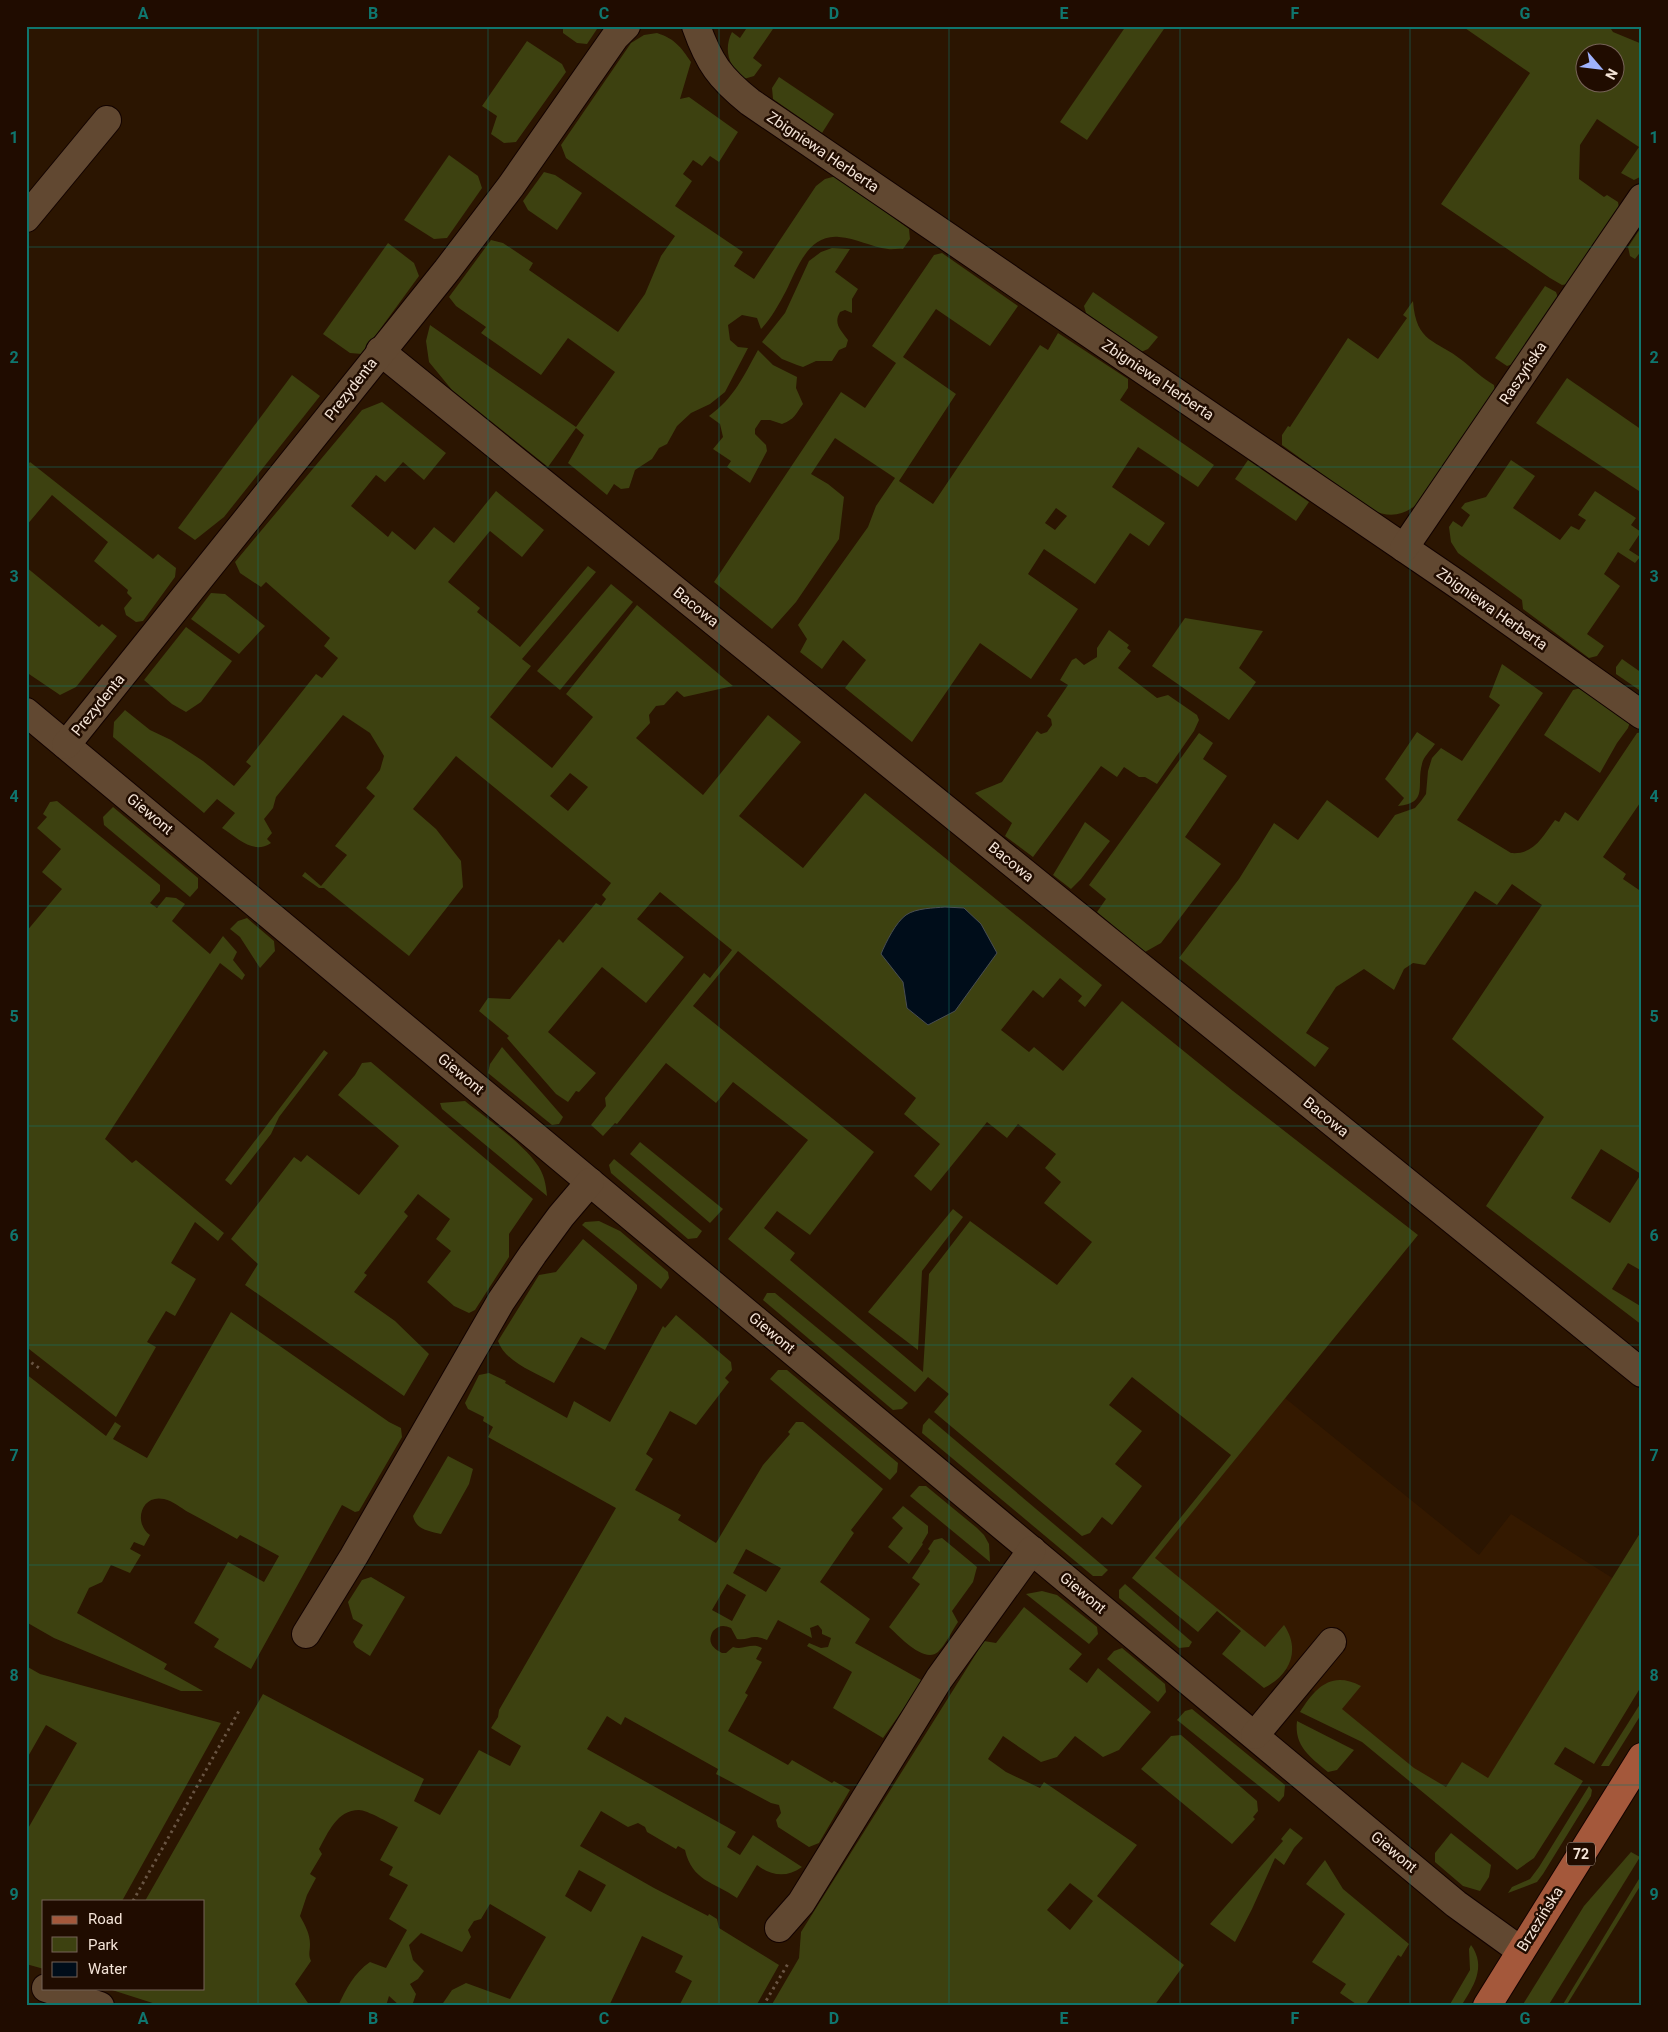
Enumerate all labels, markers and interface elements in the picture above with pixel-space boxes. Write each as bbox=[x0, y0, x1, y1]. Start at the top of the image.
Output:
text: A bbox=[138, 4, 149, 23]
text: B bbox=[368, 4, 378, 23]
text: C bbox=[599, 4, 609, 23]
text: D bbox=[829, 4, 839, 23]
text: E bbox=[1060, 4, 1069, 23]
text: F bbox=[1291, 4, 1300, 23]
text: G bbox=[1520, 4, 1531, 23]
north arrow bbox=[1576, 42, 1626, 92]
text: N bbox=[1602, 66, 1621, 82]
street label: Zbigniewa Herberta bbox=[764, 108, 882, 196]
text: 1 bbox=[9, 128, 19, 147]
text: 1 bbox=[1649, 128, 1659, 147]
street label: Zbigniewa Herberta bbox=[1099, 336, 1217, 424]
street label: Raszyńska bbox=[1496, 338, 1550, 408]
text: 2 bbox=[9, 348, 19, 367]
text: 2 bbox=[1649, 348, 1659, 367]
street label: Prezydenta bbox=[321, 354, 381, 424]
street label: Zbigniewa Herberta bbox=[1433, 564, 1551, 654]
text: 3 bbox=[9, 567, 19, 586]
text: 3 bbox=[1649, 567, 1659, 586]
street label: Bacowa bbox=[670, 583, 722, 631]
street label: Prezydenta bbox=[68, 670, 128, 740]
text: 4 bbox=[9, 787, 19, 806]
text: 4 bbox=[1649, 787, 1659, 806]
street label: Giewont bbox=[123, 789, 177, 839]
street label: Bacowa bbox=[985, 838, 1037, 886]
text: 5 bbox=[9, 1007, 19, 1026]
text: 5 bbox=[1649, 1007, 1659, 1026]
street label: Giewont bbox=[434, 1049, 488, 1099]
street label: Bacowa bbox=[1300, 1093, 1352, 1141]
text: 6 bbox=[9, 1226, 19, 1245]
text: 6 bbox=[1649, 1226, 1659, 1245]
street label: Giewont bbox=[745, 1308, 799, 1358]
text: 7 bbox=[9, 1446, 19, 1465]
text: 7 bbox=[1649, 1446, 1659, 1465]
street label: Giewont bbox=[1056, 1568, 1110, 1618]
text: 8 bbox=[9, 1666, 19, 1685]
text: 8 bbox=[1649, 1666, 1659, 1685]
street label: Giewont bbox=[1367, 1827, 1421, 1877]
road number: 72 bbox=[1567, 1842, 1595, 1866]
street label: Brzezińska bbox=[1513, 1883, 1567, 1955]
text: 9 bbox=[9, 1885, 19, 1904]
text: 9 bbox=[1649, 1885, 1659, 1904]
legend bbox=[42, 1900, 205, 1990]
text: Road bbox=[88, 1910, 122, 1928]
text: Park bbox=[88, 1936, 119, 1954]
text: Water bbox=[88, 1960, 127, 1978]
text: A bbox=[138, 2009, 149, 2028]
text: B bbox=[368, 2009, 378, 2028]
text: C bbox=[599, 2009, 609, 2028]
text: D bbox=[829, 2009, 839, 2028]
text: E bbox=[1060, 2009, 1069, 2028]
text: F bbox=[1291, 2009, 1300, 2028]
text: G bbox=[1520, 2009, 1531, 2028]

